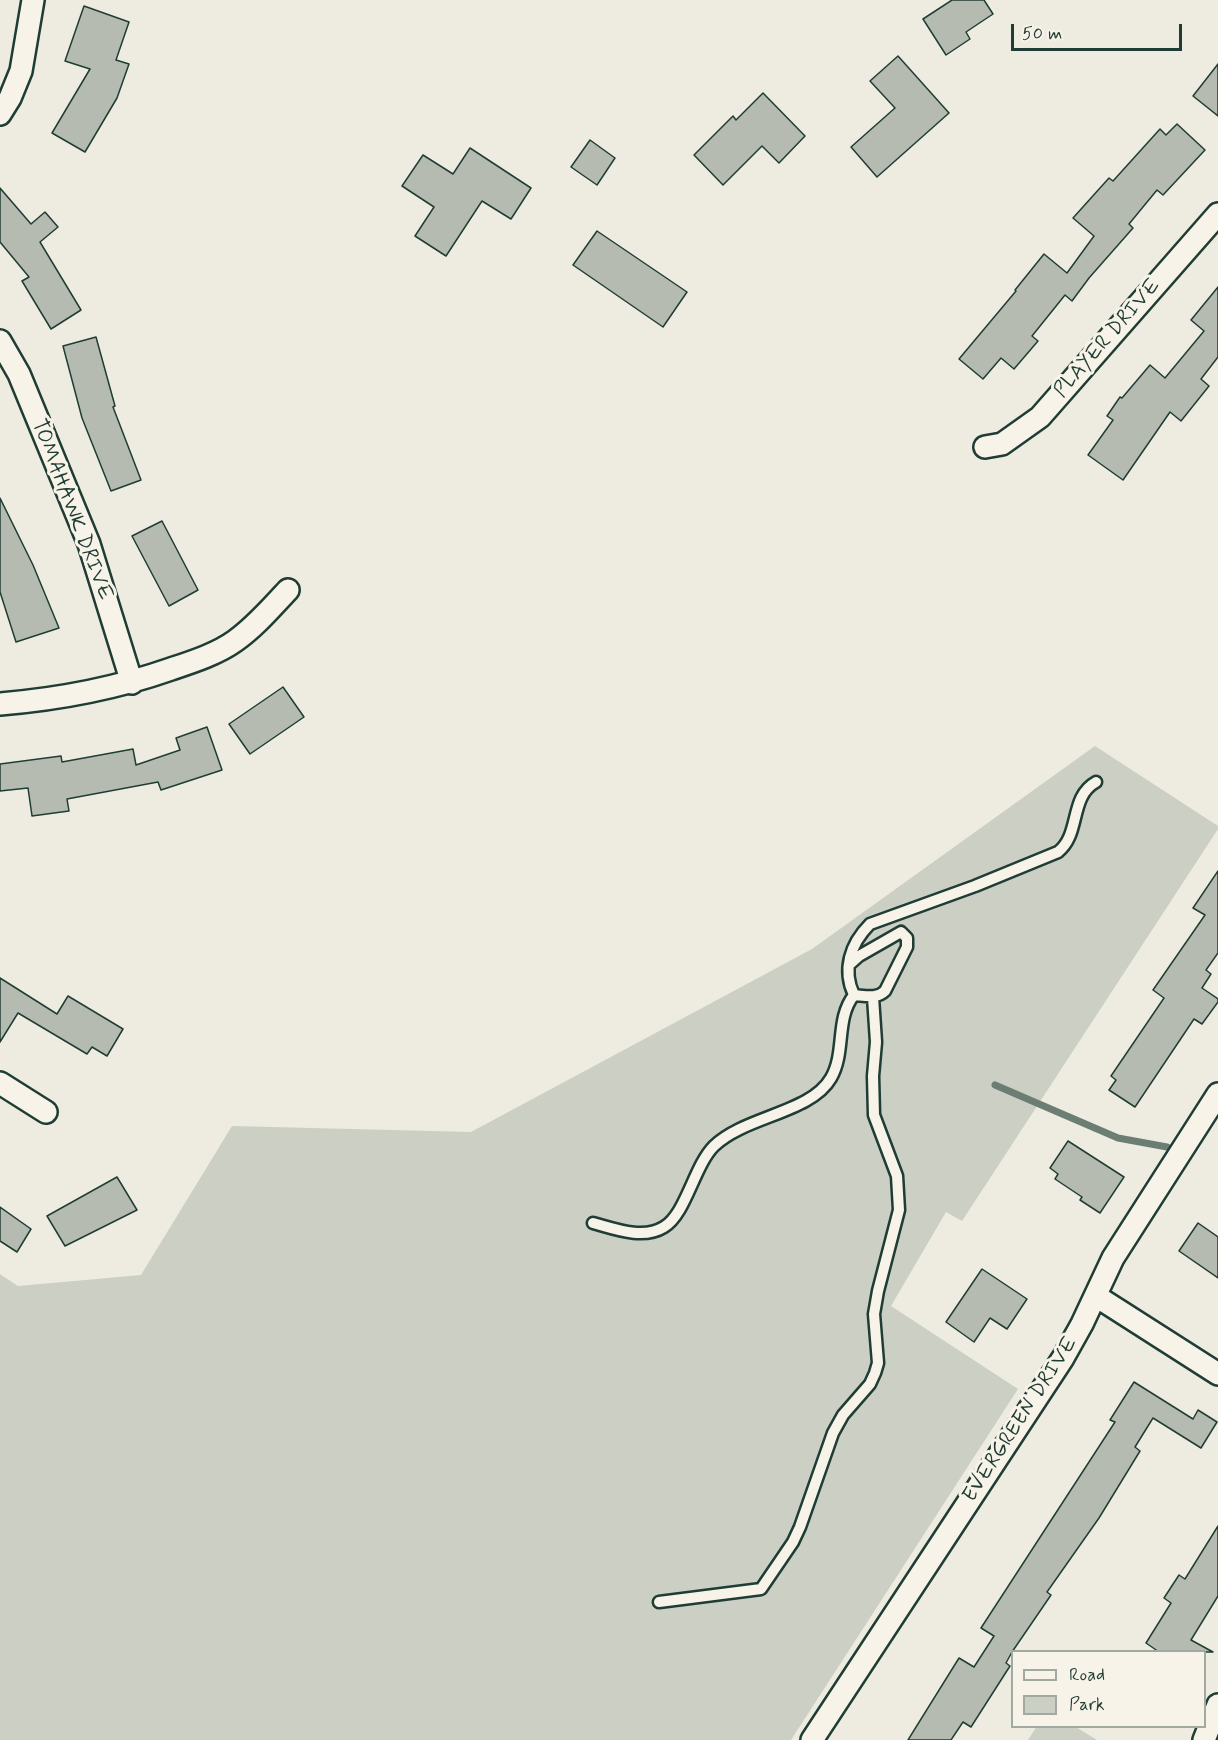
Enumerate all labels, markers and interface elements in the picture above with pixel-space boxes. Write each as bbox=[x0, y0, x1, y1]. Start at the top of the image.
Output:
scale bar bbox=[1014, 12, 1185, 50]
text: 50 m bbox=[1022, 22, 1062, 46]
street label: PLAYER DRIVE bbox=[1050, 274, 1166, 404]
street label: TOMAHAWK DRIVE bbox=[25, 416, 117, 604]
street label: EVERGREEN DRIVE bbox=[958, 1333, 1084, 1507]
legend bbox=[1011, 1650, 1206, 1728]
text: Road bbox=[1069, 1663, 1105, 1687]
text: Park bbox=[1069, 1693, 1105, 1717]

